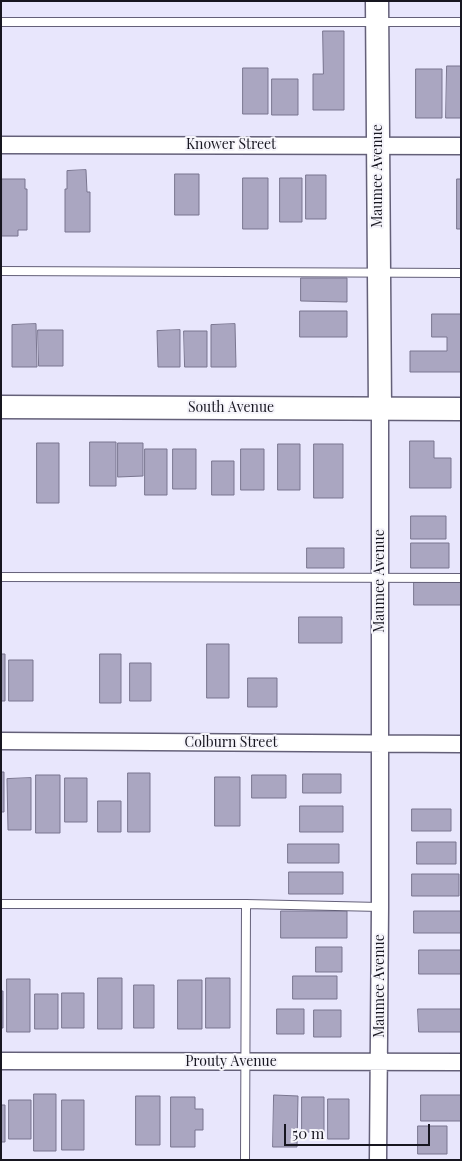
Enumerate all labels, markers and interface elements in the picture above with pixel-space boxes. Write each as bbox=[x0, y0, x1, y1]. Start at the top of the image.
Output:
street label: Maumee Avenue bbox=[370, 124, 386, 228]
street label: Knower Street bbox=[186, 137, 276, 153]
street label: South Avenue bbox=[188, 400, 274, 416]
street label: Maumee Avenue bbox=[372, 529, 388, 633]
street label: Colburn Street bbox=[185, 735, 277, 751]
street label: Maumee Avenue bbox=[372, 934, 388, 1038]
street label: Prouty Avenue bbox=[185, 1054, 277, 1070]
scale bar bbox=[287, 1114, 433, 1146]
text: 50 m bbox=[292, 1123, 324, 1143]

